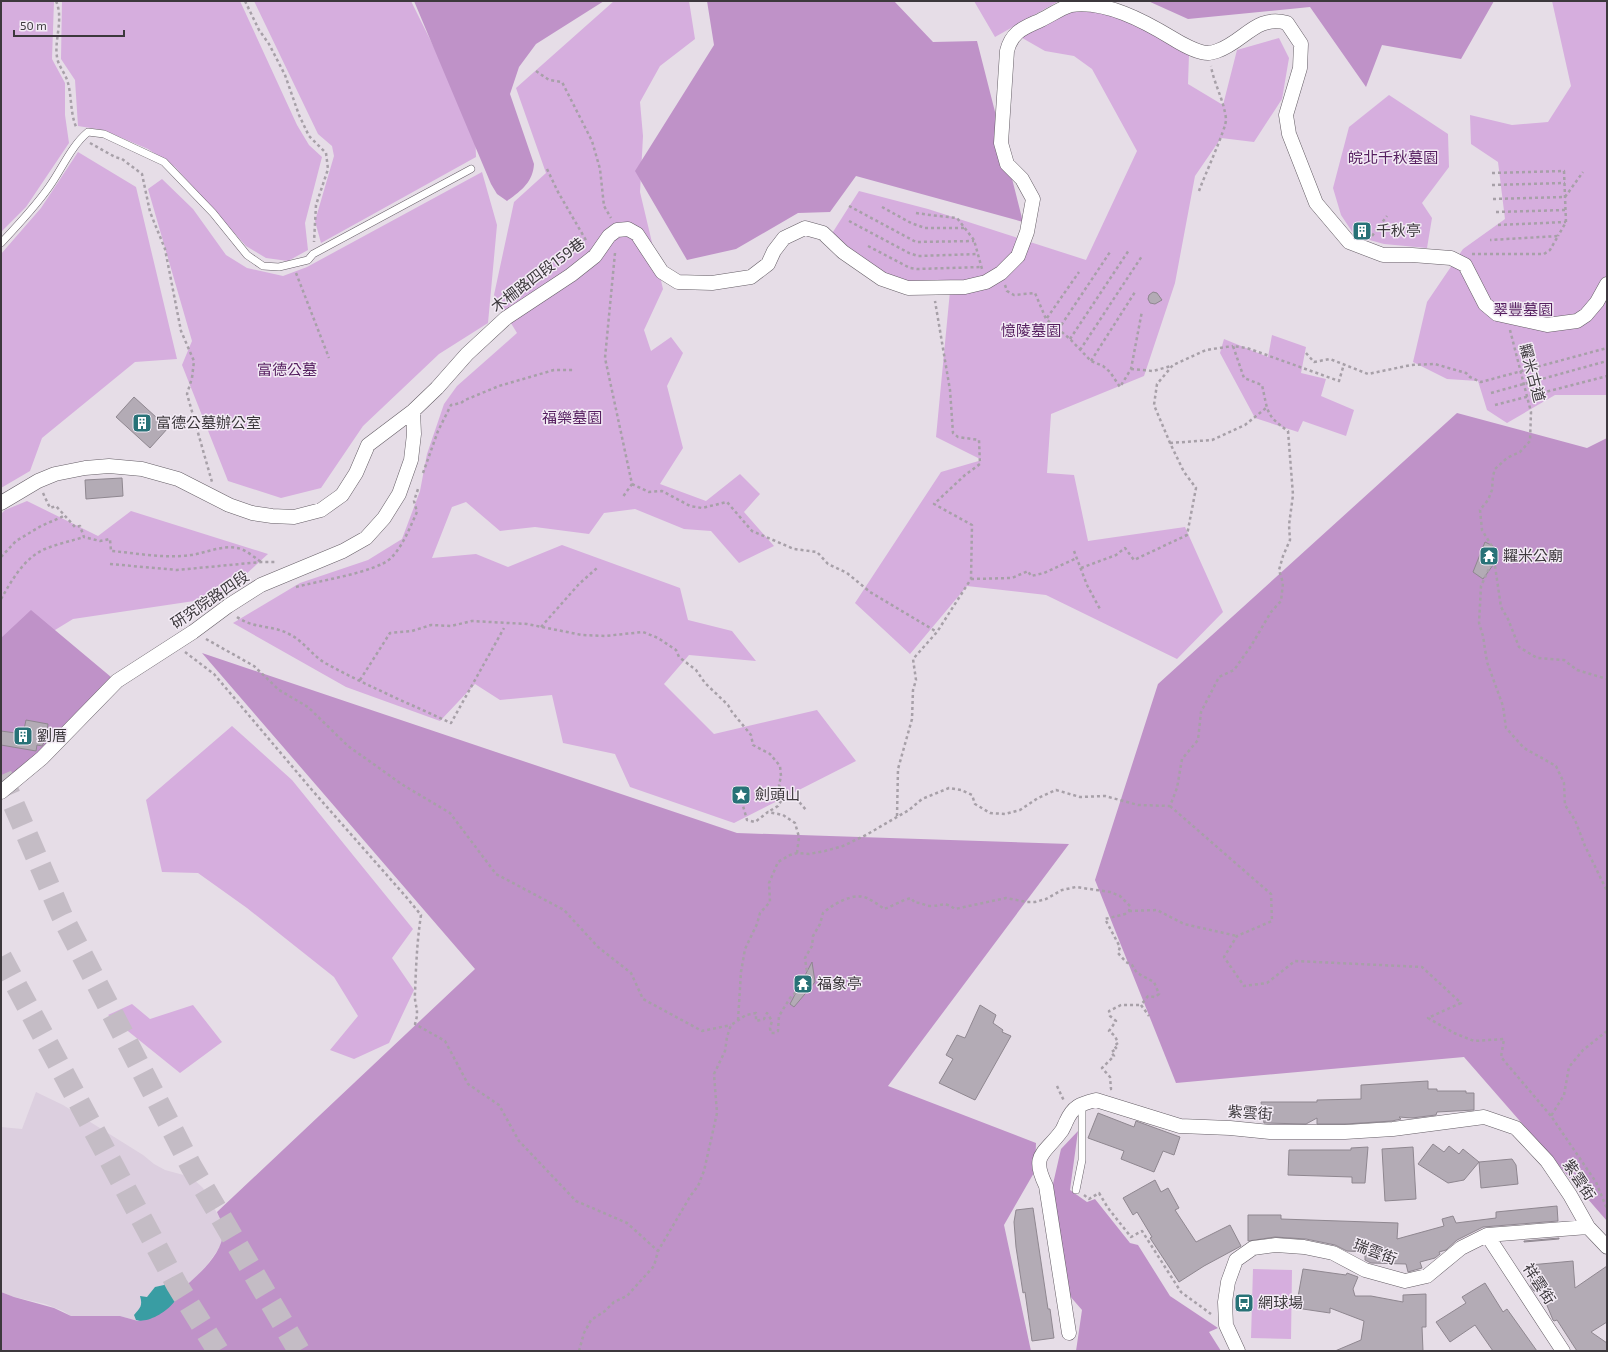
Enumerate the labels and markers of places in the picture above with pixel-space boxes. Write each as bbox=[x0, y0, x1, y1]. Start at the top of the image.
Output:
building icon: 千秋亭 bbox=[1351, 220, 1373, 242]
place label: 千秋亭 bbox=[1376, 221, 1421, 239]
building icon: 富德公墓辦公室 bbox=[131, 412, 153, 434]
place label: 富德公墓辦公室 bbox=[156, 413, 261, 431]
temple icon: 糶米公廟 bbox=[1478, 545, 1500, 567]
place label: 糶米公廟 bbox=[1503, 546, 1563, 564]
building icon: 劉厝 bbox=[12, 725, 34, 747]
place label: 劉厝 bbox=[37, 726, 67, 744]
place icon: 劍頭山 bbox=[730, 784, 752, 806]
place label: 劍頭山 bbox=[755, 785, 800, 803]
temple icon: 福象亭 bbox=[792, 973, 814, 995]
place label: 福象亭 bbox=[817, 974, 862, 992]
bus stop icon: 網球場 bbox=[1233, 1292, 1255, 1314]
place label: 網球場 bbox=[1258, 1293, 1303, 1311]

